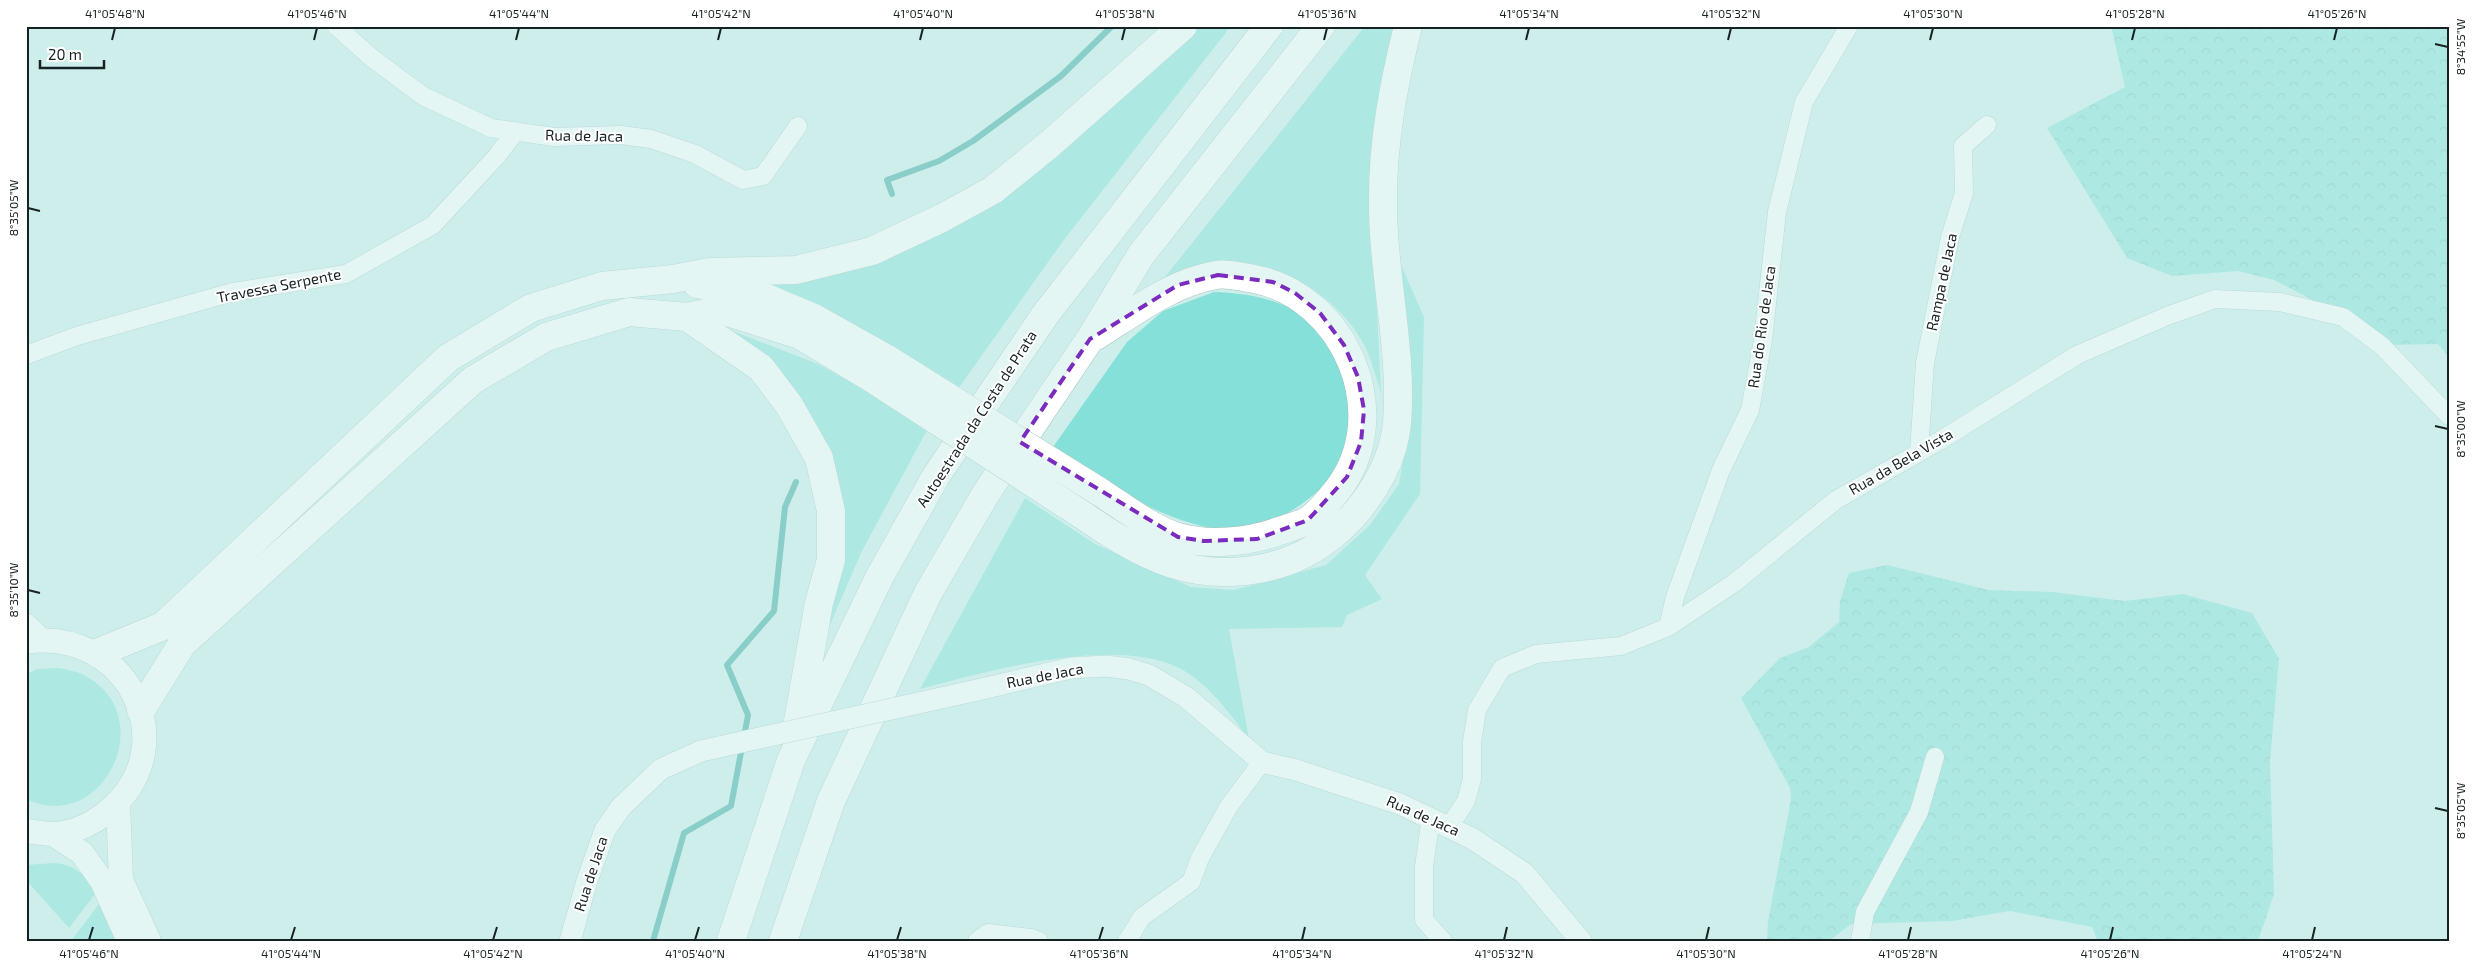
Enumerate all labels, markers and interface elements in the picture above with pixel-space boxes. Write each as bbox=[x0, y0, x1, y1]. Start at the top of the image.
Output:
text: 41°05'48"N bbox=[85, 6, 145, 20]
text: 41°05'46"N bbox=[287, 6, 347, 20]
text: 41°05'44"N bbox=[489, 6, 549, 20]
text: 41°05'42"N bbox=[691, 6, 751, 20]
text: 41°05'40"N bbox=[893, 6, 953, 20]
text: 41°05'38"N bbox=[1095, 6, 1155, 20]
text: 41°05'36"N bbox=[1298, 6, 1356, 20]
text: 41°05'34"N bbox=[1499, 6, 1559, 20]
text: 41°05'32"N bbox=[1702, 6, 1760, 20]
text: 41°05'30"N bbox=[1903, 6, 1963, 20]
text: 41°05'28"N bbox=[2105, 6, 2165, 20]
text: 41°05'26"N bbox=[2308, 6, 2367, 20]
text: 8°34'55"W bbox=[2453, 19, 2467, 75]
scale bar bbox=[40, 38, 104, 70]
text: 20 m bbox=[48, 45, 82, 63]
street label: Rua de Jaca bbox=[545, 125, 623, 145]
text: 8°35'05"W bbox=[6, 180, 20, 236]
street label: Rampa de Jaca bbox=[1922, 231, 1960, 332]
street label: Travessa Serpente bbox=[215, 264, 342, 306]
street label: Rua do Rio de Jaca bbox=[1744, 265, 1779, 389]
street label: Autoestrada da Costa de Prata bbox=[912, 327, 1040, 510]
text: 8°35'00"W bbox=[2453, 400, 2467, 458]
street label: Rua da Bela Vista bbox=[1845, 424, 1956, 498]
text: 8°35'10"W bbox=[6, 563, 20, 617]
street label: Rua de Jaca bbox=[1005, 659, 1085, 691]
text: 8°35'05"W bbox=[2453, 783, 2467, 839]
street label: Rua de Jaca bbox=[1384, 791, 1463, 839]
street label: Rua de Jaca bbox=[569, 834, 611, 914]
text: 41°05'46"N bbox=[59, 946, 119, 960]
text: 41°05'44"N bbox=[261, 946, 321, 960]
text: 41°05'42"N bbox=[463, 946, 523, 960]
text: 41°05'40"N bbox=[665, 946, 725, 960]
text: 41°05'38"N bbox=[867, 946, 927, 960]
text: 41°05'36"N bbox=[1070, 946, 1128, 960]
text: 41°05'34"N bbox=[1272, 946, 1332, 960]
text: 41°05'32"N bbox=[1475, 946, 1533, 960]
text: 41°05'30"N bbox=[1676, 946, 1736, 960]
text: 41°05'28"N bbox=[1878, 946, 1938, 960]
text: 41°05'26"N bbox=[2081, 946, 2140, 960]
text: 41°05'24"N bbox=[2282, 946, 2342, 960]

